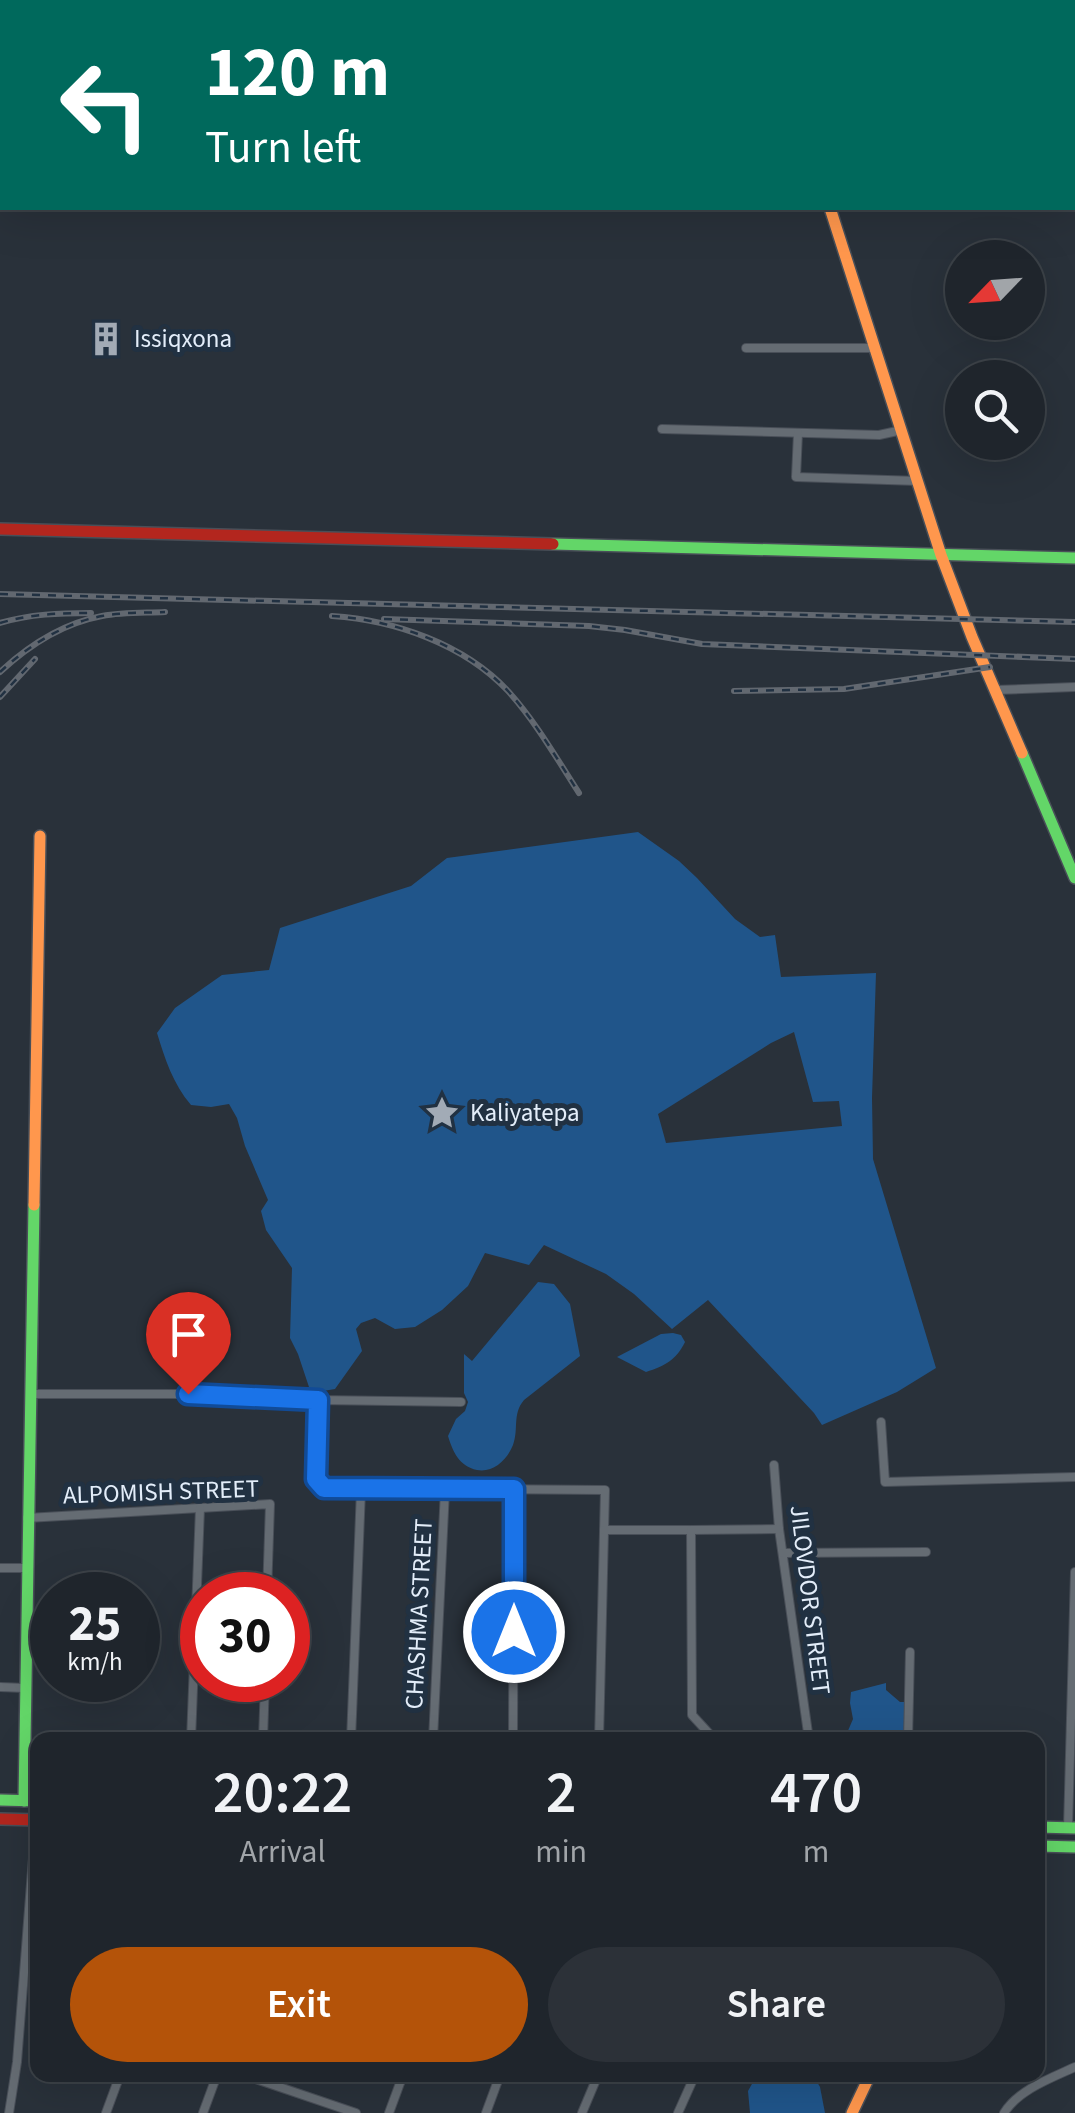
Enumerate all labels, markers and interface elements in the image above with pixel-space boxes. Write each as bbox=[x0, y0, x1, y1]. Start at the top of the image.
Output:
text: 120 m bbox=[205, 23, 390, 123]
icon: left bbox=[40, 40, 170, 170]
text: Turn left bbox=[205, 116, 361, 180]
north arrow bbox=[945, 240, 1045, 340]
map controls bbox=[945, 240, 1045, 460]
building icon: Issiqxona bbox=[87, 320, 125, 358]
place label: Issiqxona bbox=[134, 321, 232, 357]
button: search bbox=[945, 360, 1045, 460]
place icon: Kaliyatepa bbox=[423, 1094, 461, 1132]
place label: Kaliyatepa bbox=[470, 1095, 580, 1131]
pin bbox=[146, 1292, 231, 1395]
icon: arrive bbox=[161, 1307, 216, 1362]
street label: ALPOMISH STREET bbox=[62, 1471, 260, 1513]
street label: JILOVDOR STREET bbox=[781, 1503, 839, 1697]
street label: CHASHMA STREET bbox=[396, 1518, 442, 1710]
speed limit sign: 30 bbox=[180, 1572, 310, 1702]
position arrow bbox=[462, 1580, 566, 1684]
text: 25 bbox=[69, 1589, 121, 1660]
text: km/h bbox=[67, 1644, 123, 1680]
text: 20:22 bbox=[213, 1751, 352, 1836]
text: 2 bbox=[546, 1751, 577, 1836]
text: 470 bbox=[770, 1751, 862, 1836]
text: Arrival bbox=[240, 1829, 326, 1875]
text: min bbox=[535, 1829, 587, 1875]
text: m bbox=[803, 1829, 829, 1875]
button: Exit bbox=[70, 1947, 528, 2062]
button: Share bbox=[548, 1947, 1005, 2062]

